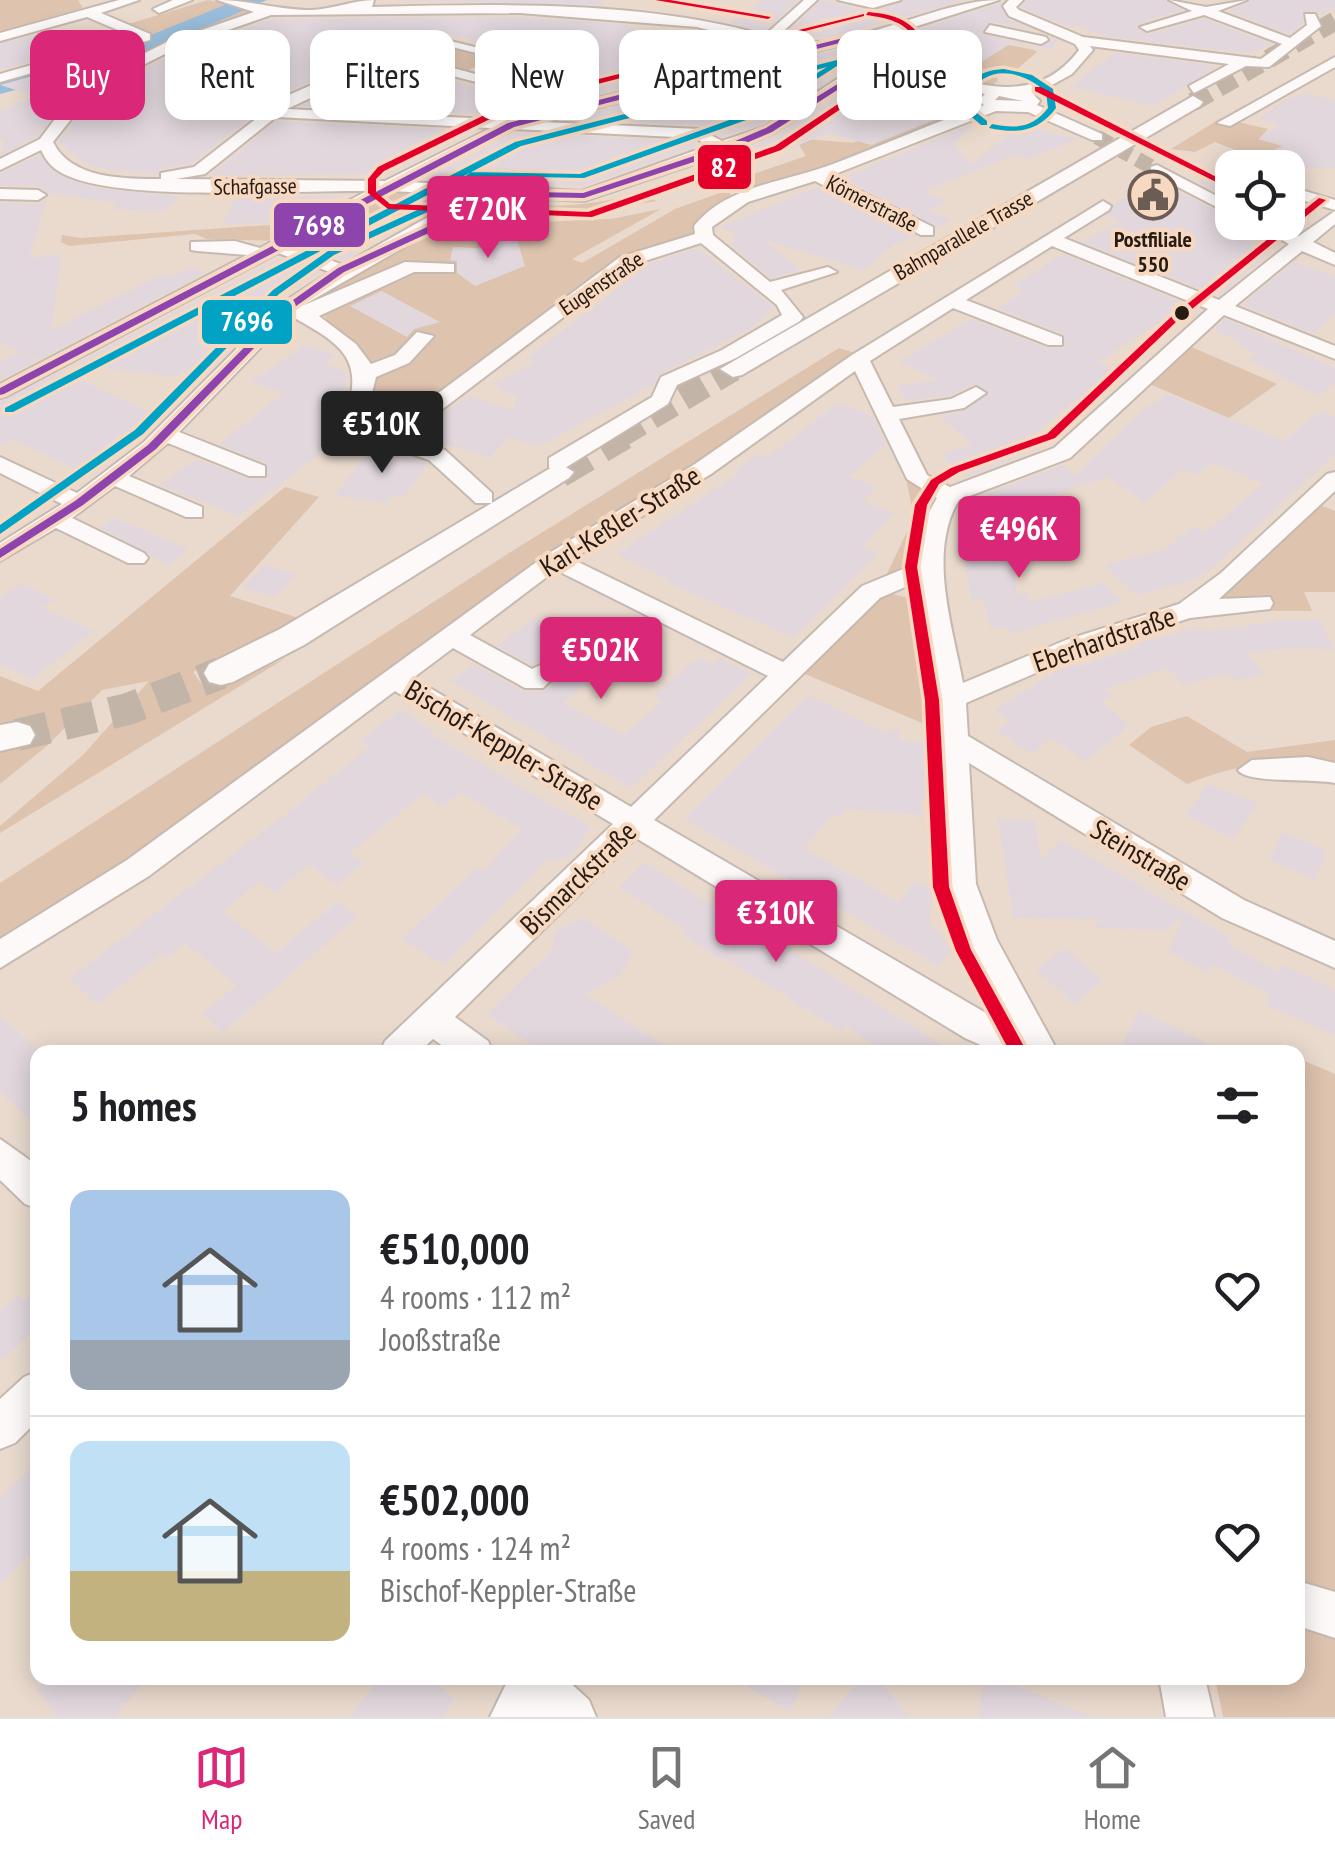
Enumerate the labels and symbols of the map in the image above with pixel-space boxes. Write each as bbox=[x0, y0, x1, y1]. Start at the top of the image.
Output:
line badge: 82 bbox=[696, 143, 753, 191]
text: 82 bbox=[711, 148, 737, 185]
street label: Körnerstraße bbox=[822, 168, 922, 238]
public building icon: Postfiliale 550 bbox=[1127, 169, 1179, 221]
street label: Schafgasse bbox=[213, 171, 297, 201]
pin: €720K bbox=[418, 176, 558, 261]
street label: Bahnparallele Trasse bbox=[888, 184, 1038, 286]
line badge: 7698 bbox=[272, 201, 367, 249]
text: 7698 bbox=[292, 206, 346, 243]
place label: Postfiliale 550 bbox=[1114, 225, 1192, 278]
street label: Eugenstraße bbox=[554, 245, 648, 321]
line badge: 7696 bbox=[200, 298, 294, 346]
text: 7696 bbox=[220, 302, 274, 339]
unlabelled marker bbox=[1172, 303, 1192, 323]
pin: €510K bbox=[312, 391, 452, 476]
street label: Karl-Keßler-Straße bbox=[533, 457, 707, 585]
pin: €496K bbox=[949, 496, 1089, 581]
street label: Eberhardstraße bbox=[1028, 597, 1180, 680]
pin: €502K bbox=[531, 617, 671, 702]
street label: Bischof-Keppler-Straße bbox=[399, 671, 610, 818]
street label: Steinstraße bbox=[1084, 810, 1198, 899]
street label: Bismarckstraße bbox=[512, 813, 644, 942]
pin: €310K bbox=[706, 880, 846, 965]

